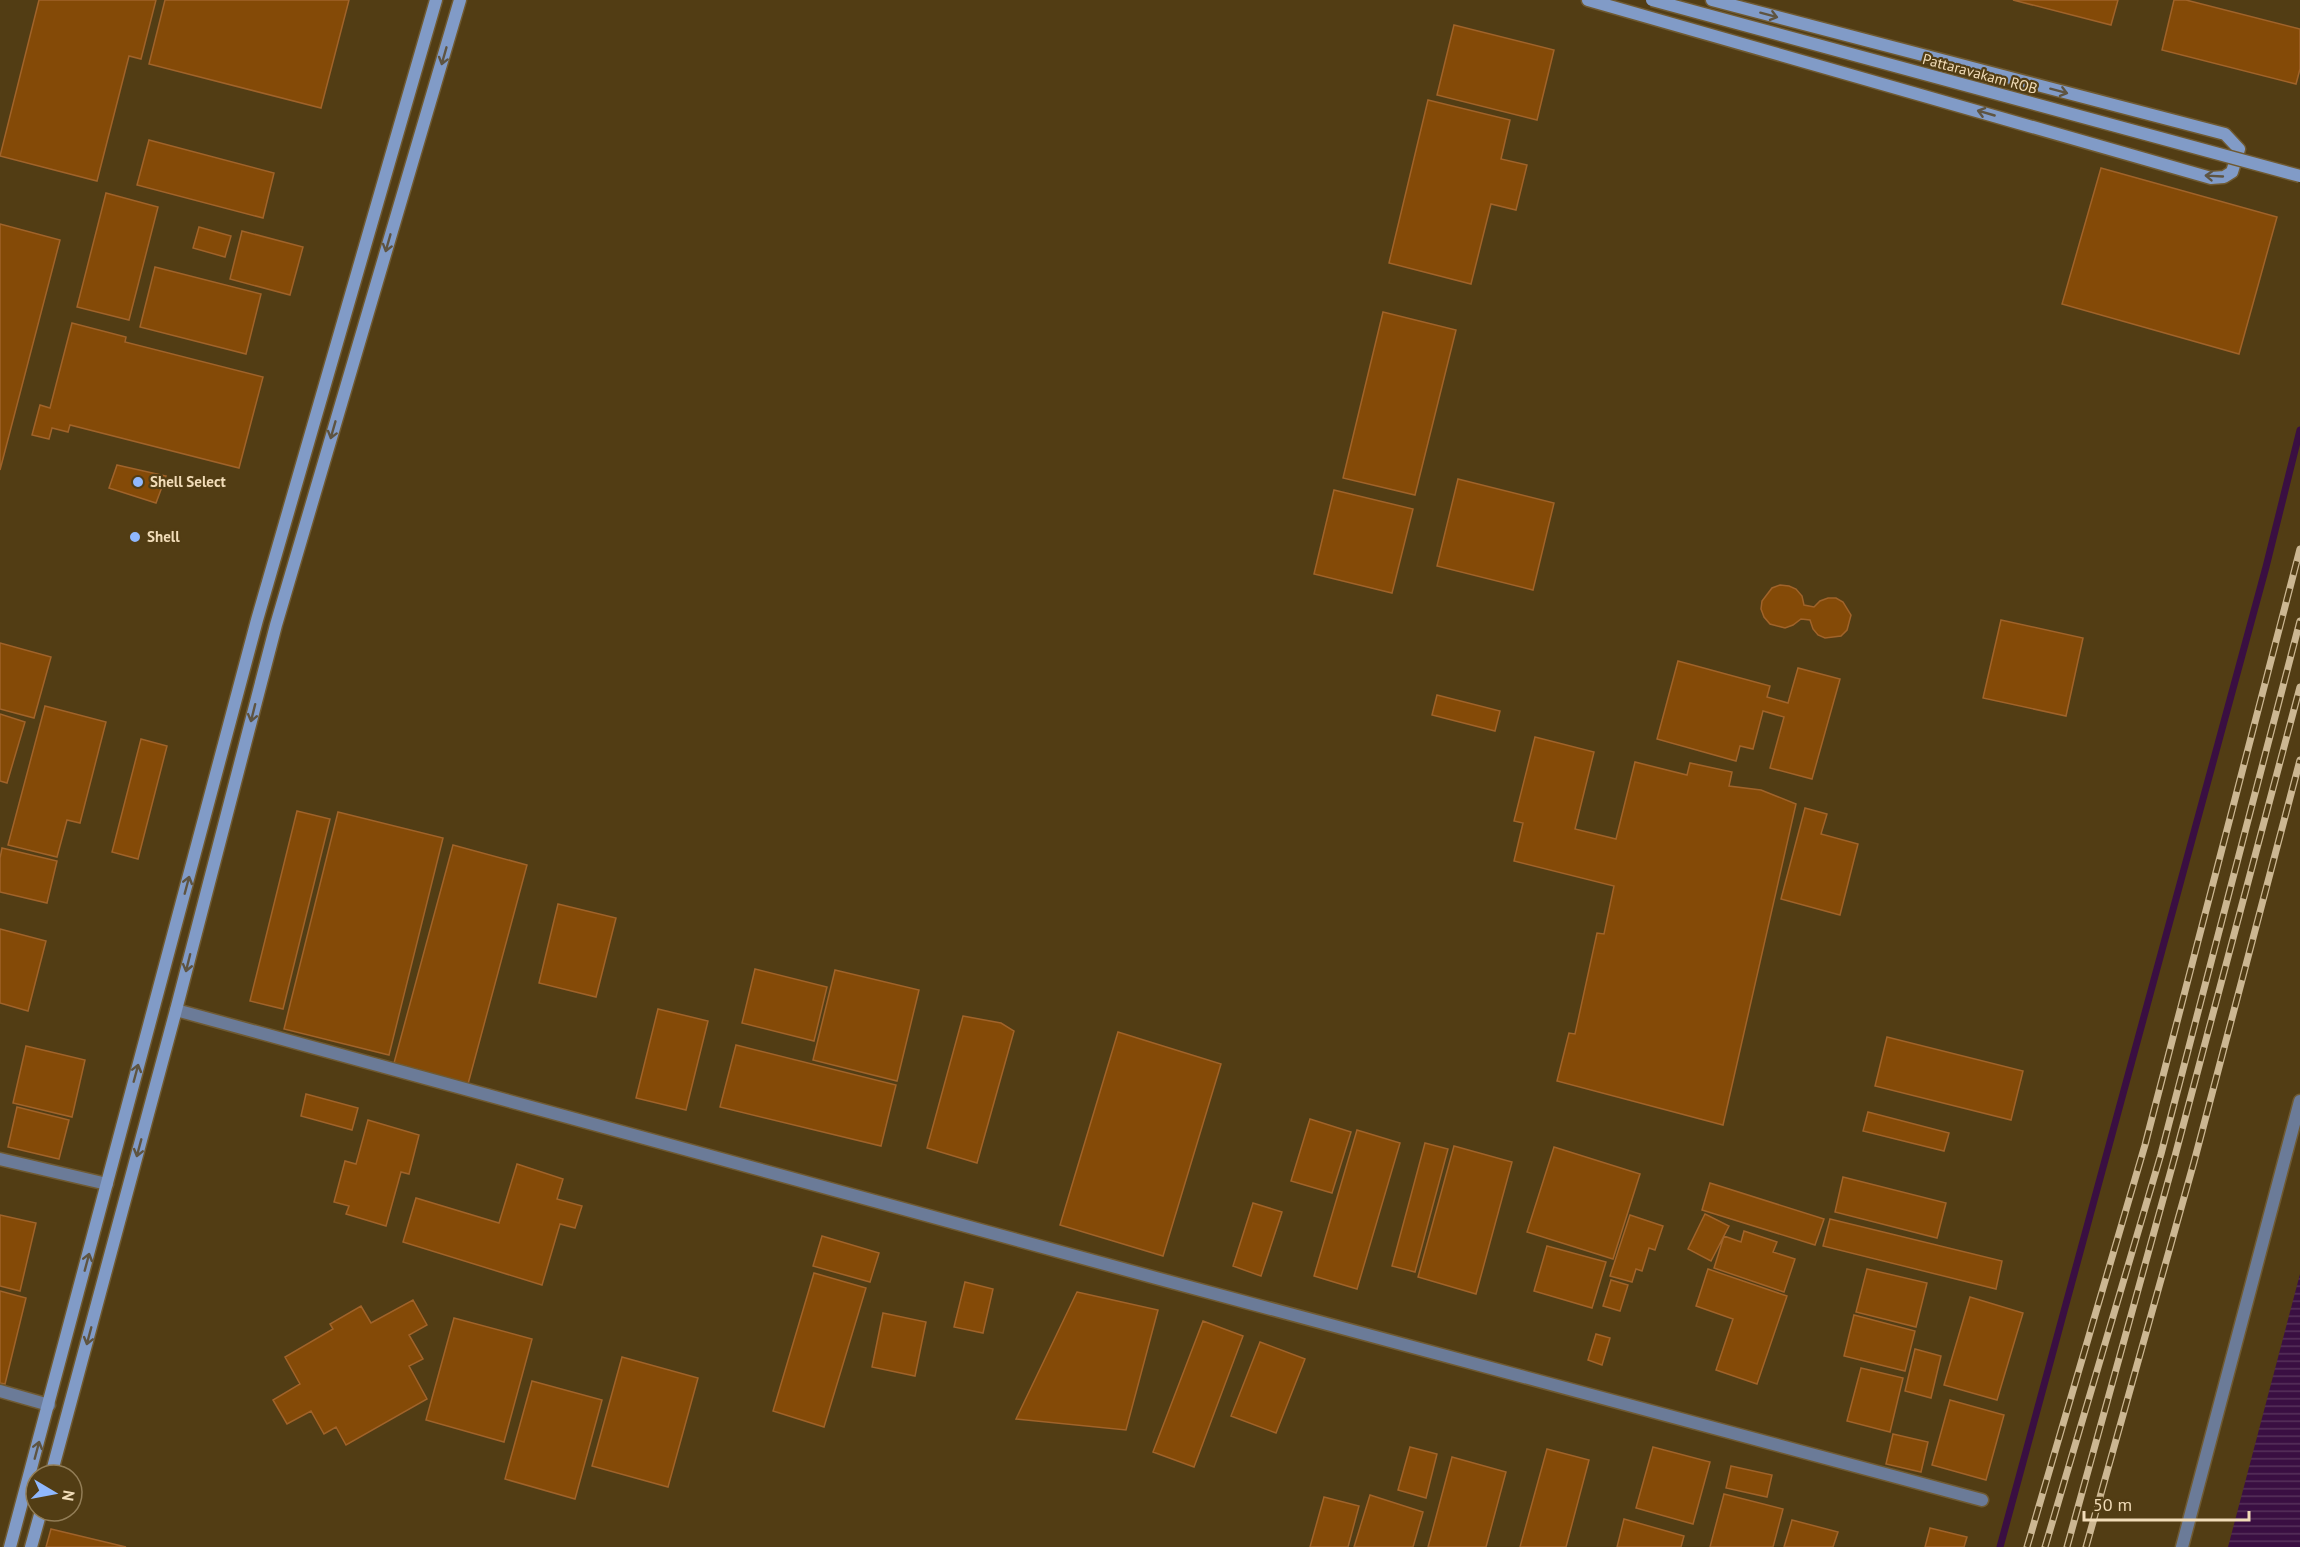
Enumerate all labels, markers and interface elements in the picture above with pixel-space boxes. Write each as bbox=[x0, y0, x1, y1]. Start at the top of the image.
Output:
one-way arrow bbox=[1759, 9, 1778, 21]
one-way arrow bbox=[438, 46, 449, 65]
street label: Pattaravakam ROB bbox=[1921, 49, 2040, 98]
one-way arrow bbox=[2049, 85, 2068, 97]
one-way arrow bbox=[1977, 107, 1996, 119]
one-way arrow bbox=[2204, 171, 2224, 182]
one-way arrow bbox=[382, 233, 393, 252]
one-way arrow bbox=[327, 420, 338, 439]
place label: Shell Select bbox=[150, 472, 226, 491]
marker: Shell Select bbox=[131, 475, 145, 489]
place label: Shell bbox=[147, 527, 180, 546]
marker: Shell bbox=[128, 530, 142, 544]
one-way arrow bbox=[246, 703, 258, 722]
one-way arrow bbox=[182, 876, 193, 895]
one-way arrow bbox=[182, 953, 194, 972]
one-way arrow bbox=[131, 1064, 142, 1083]
one-way arrow bbox=[133, 1138, 145, 1157]
one-way arrow bbox=[81, 1252, 93, 1271]
one-way arrow bbox=[83, 1327, 94, 1346]
one-way arrow bbox=[32, 1441, 43, 1460]
north arrow bbox=[24, 1463, 84, 1523]
scale bar bbox=[2084, 1484, 2249, 1522]
text: N bbox=[58, 1489, 80, 1503]
text: 50 m bbox=[2093, 1493, 2132, 1516]

